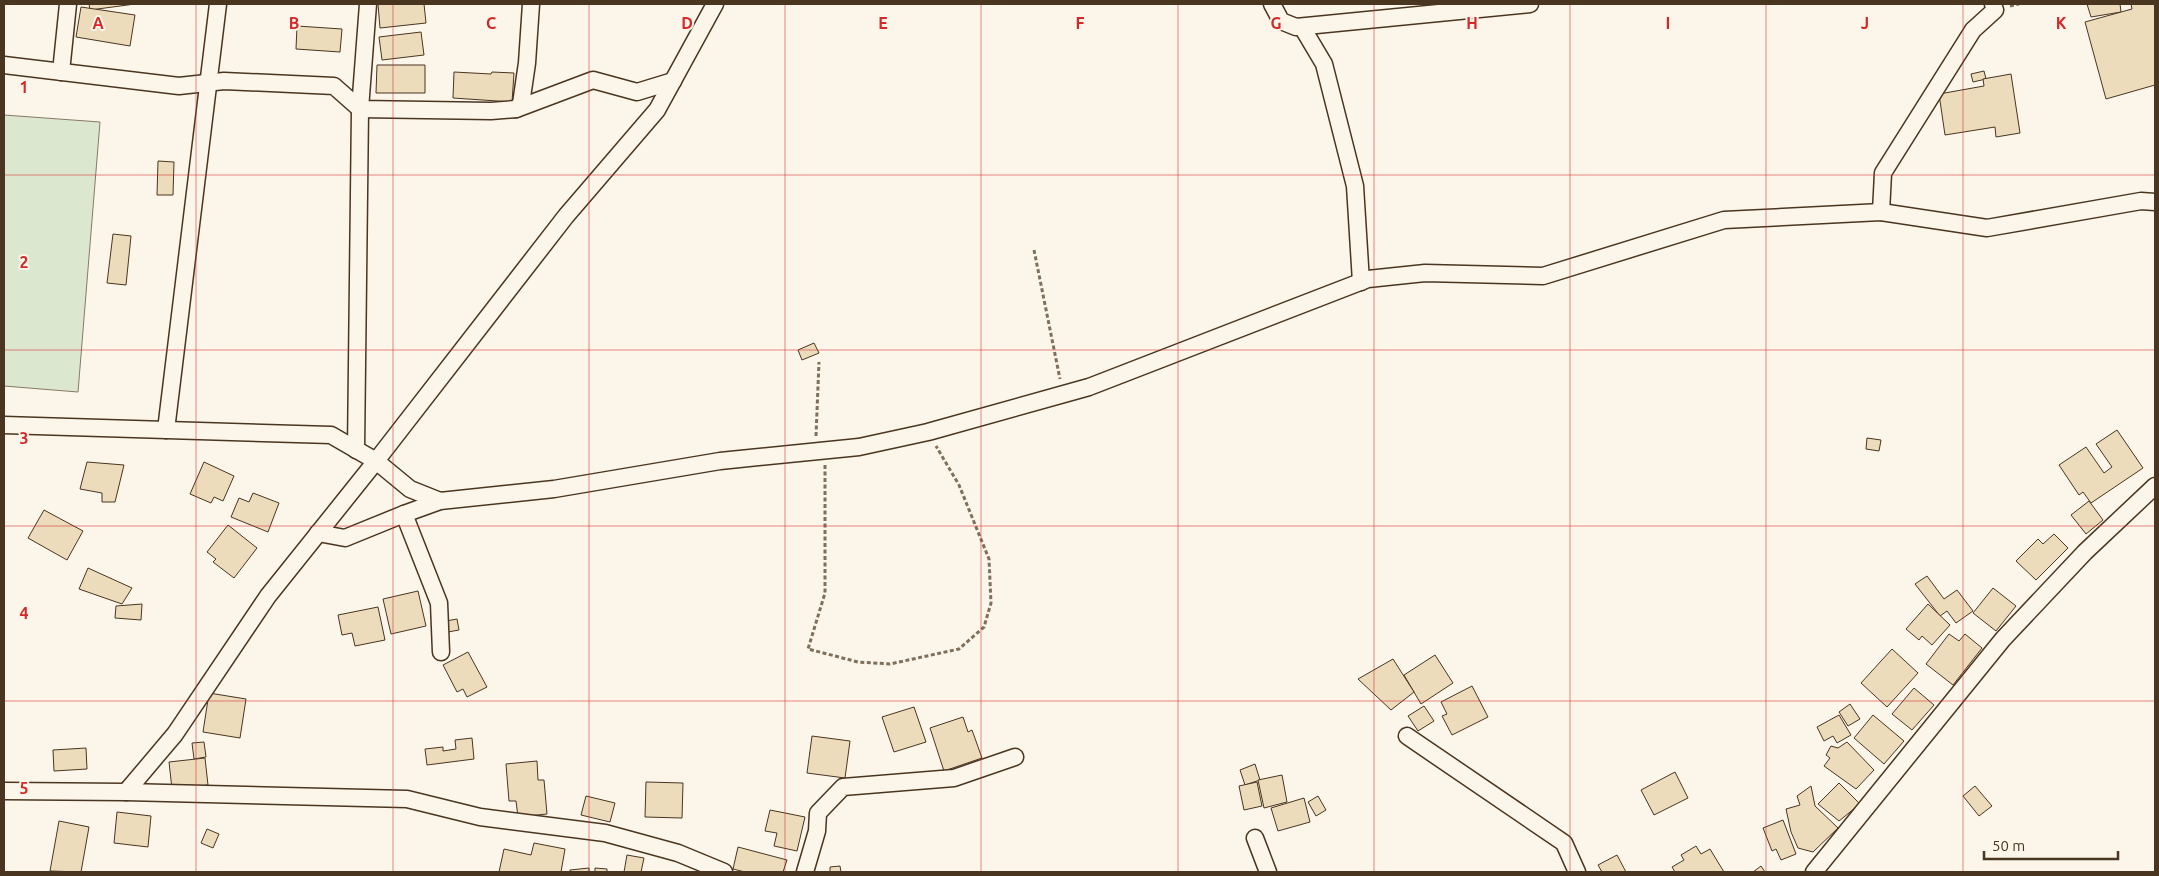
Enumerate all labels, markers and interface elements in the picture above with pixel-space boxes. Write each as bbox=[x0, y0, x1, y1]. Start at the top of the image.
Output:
text: A bbox=[92, 14, 104, 32]
text: B bbox=[289, 14, 299, 32]
text: C bbox=[486, 14, 496, 32]
text: D bbox=[681, 14, 693, 32]
text: E bbox=[878, 14, 888, 32]
text: F bbox=[1076, 14, 1085, 32]
text: G bbox=[1270, 14, 1282, 32]
text: H bbox=[1466, 14, 1478, 32]
text: I bbox=[1666, 14, 1670, 32]
text: J bbox=[1861, 14, 1869, 32]
text: K bbox=[2056, 14, 2067, 32]
text: 1 bbox=[19, 78, 29, 96]
text: 2 bbox=[19, 253, 29, 271]
text: 3 bbox=[19, 429, 29, 447]
text: 4 bbox=[19, 604, 29, 622]
text: 5 bbox=[19, 779, 29, 797]
scale bar bbox=[1984, 828, 2118, 860]
text: 50 m bbox=[1992, 837, 2025, 854]

